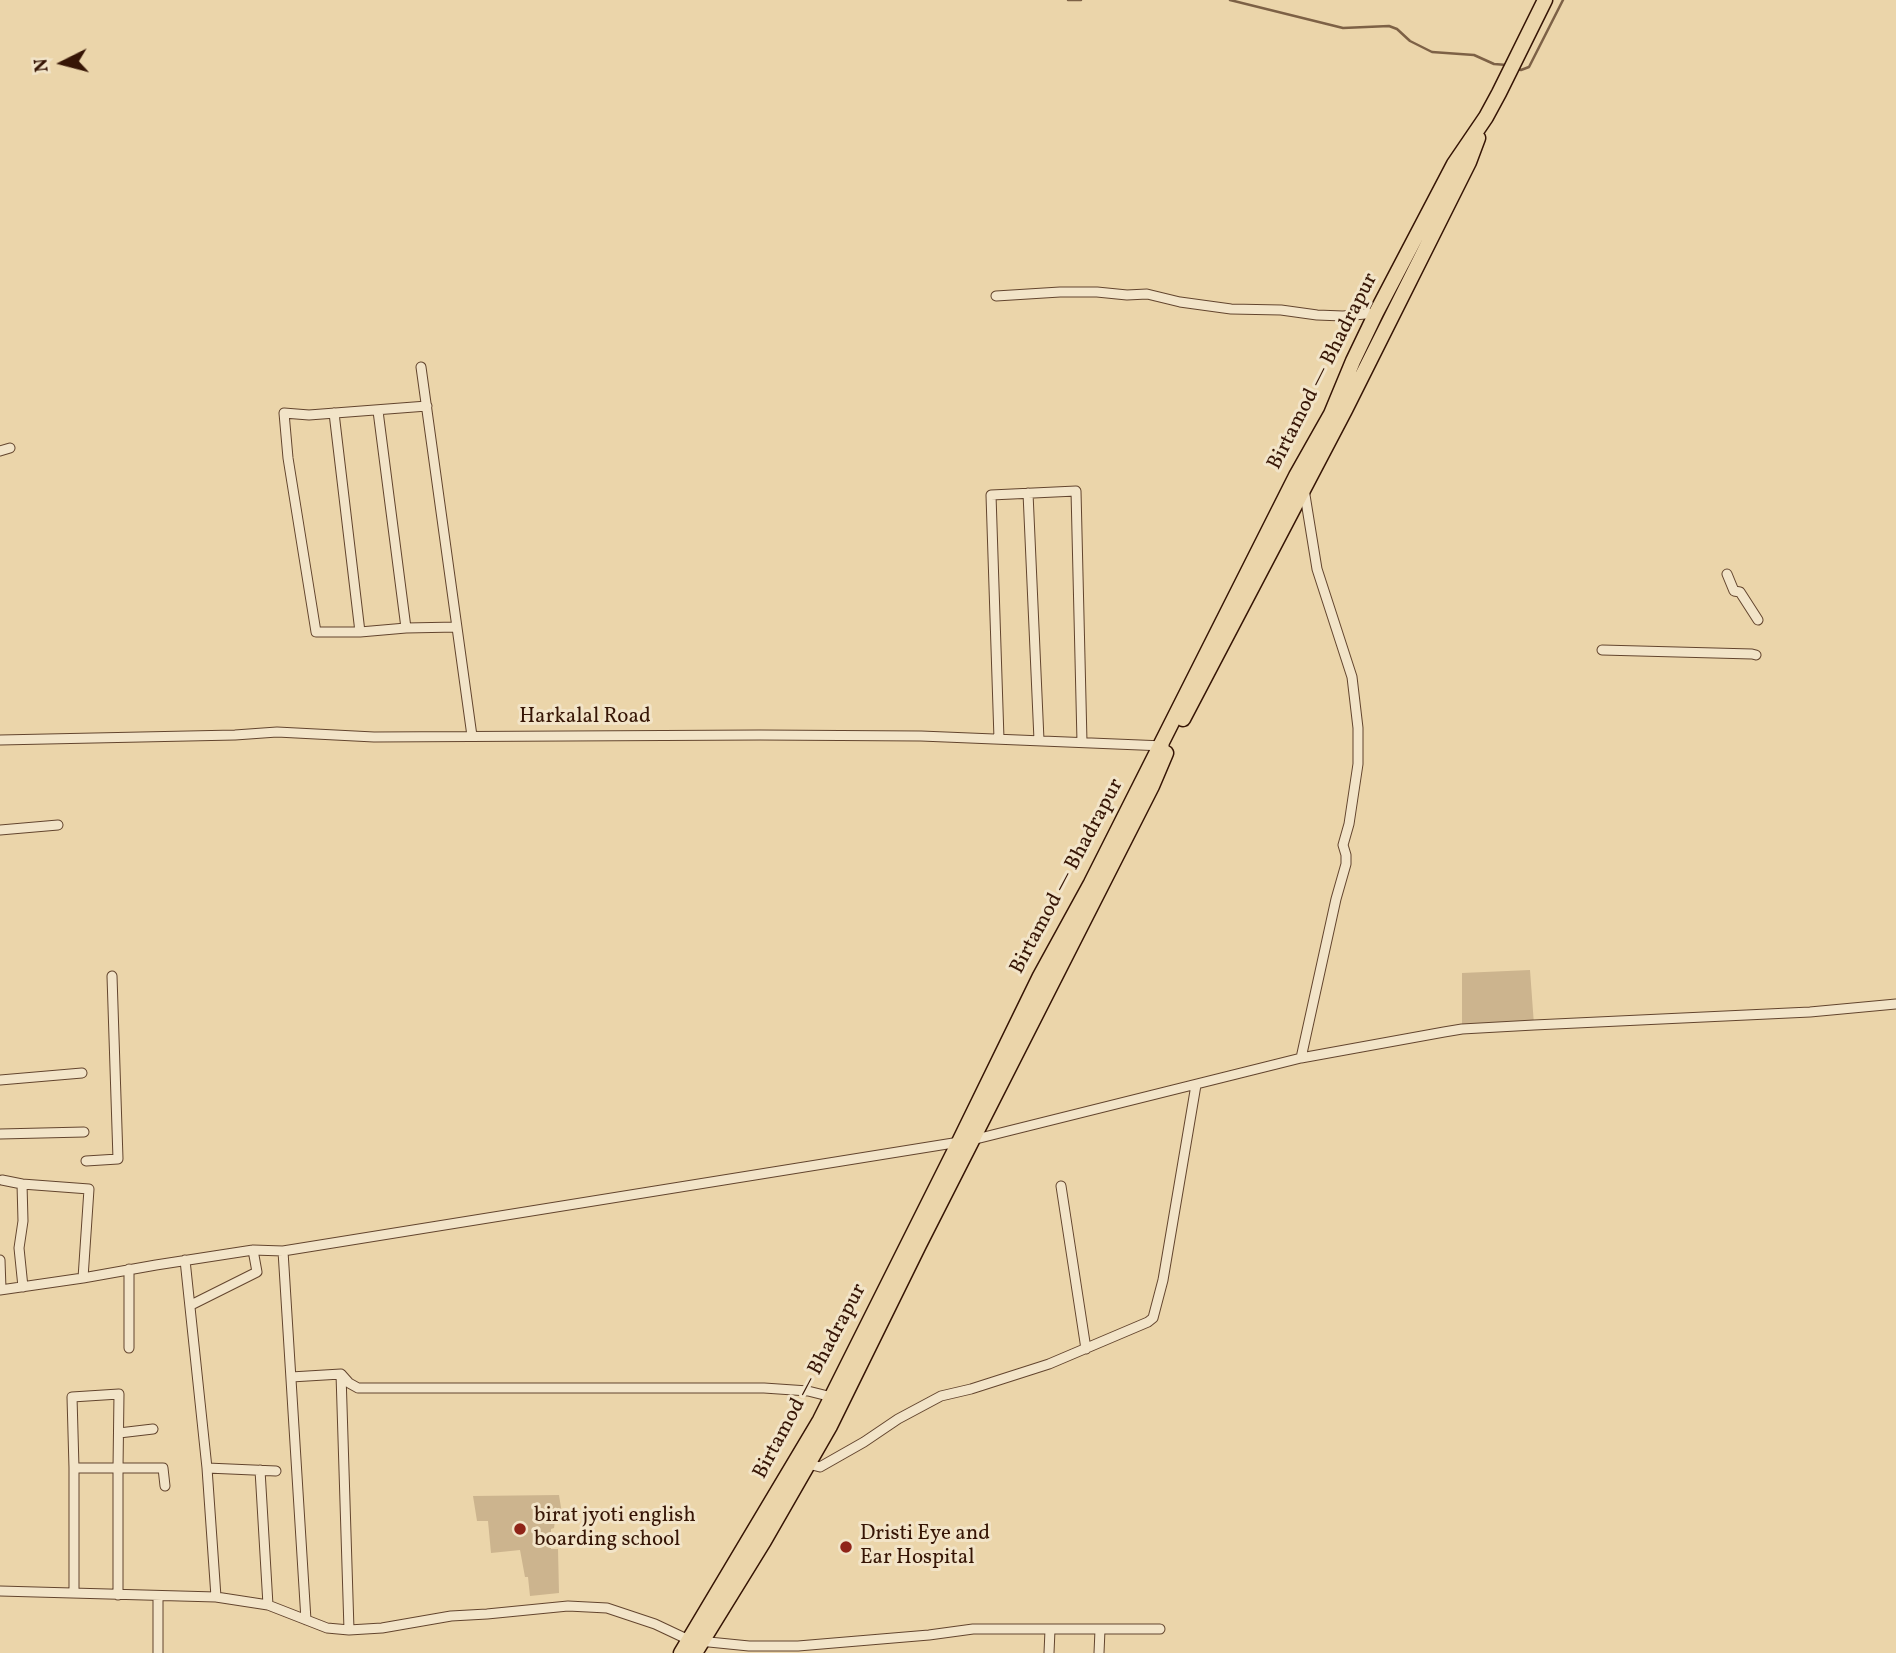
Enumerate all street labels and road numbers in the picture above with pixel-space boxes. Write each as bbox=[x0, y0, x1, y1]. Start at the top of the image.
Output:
street label: Birtamod — Bhadrapur bbox=[1263, 269, 1385, 475]
street label: Harkalal Road bbox=[519, 705, 651, 731]
street label: Birtamod — Bhadrapur bbox=[1006, 775, 1130, 979]
street label: Birtamod — Bhadrapur bbox=[749, 1280, 873, 1484]

